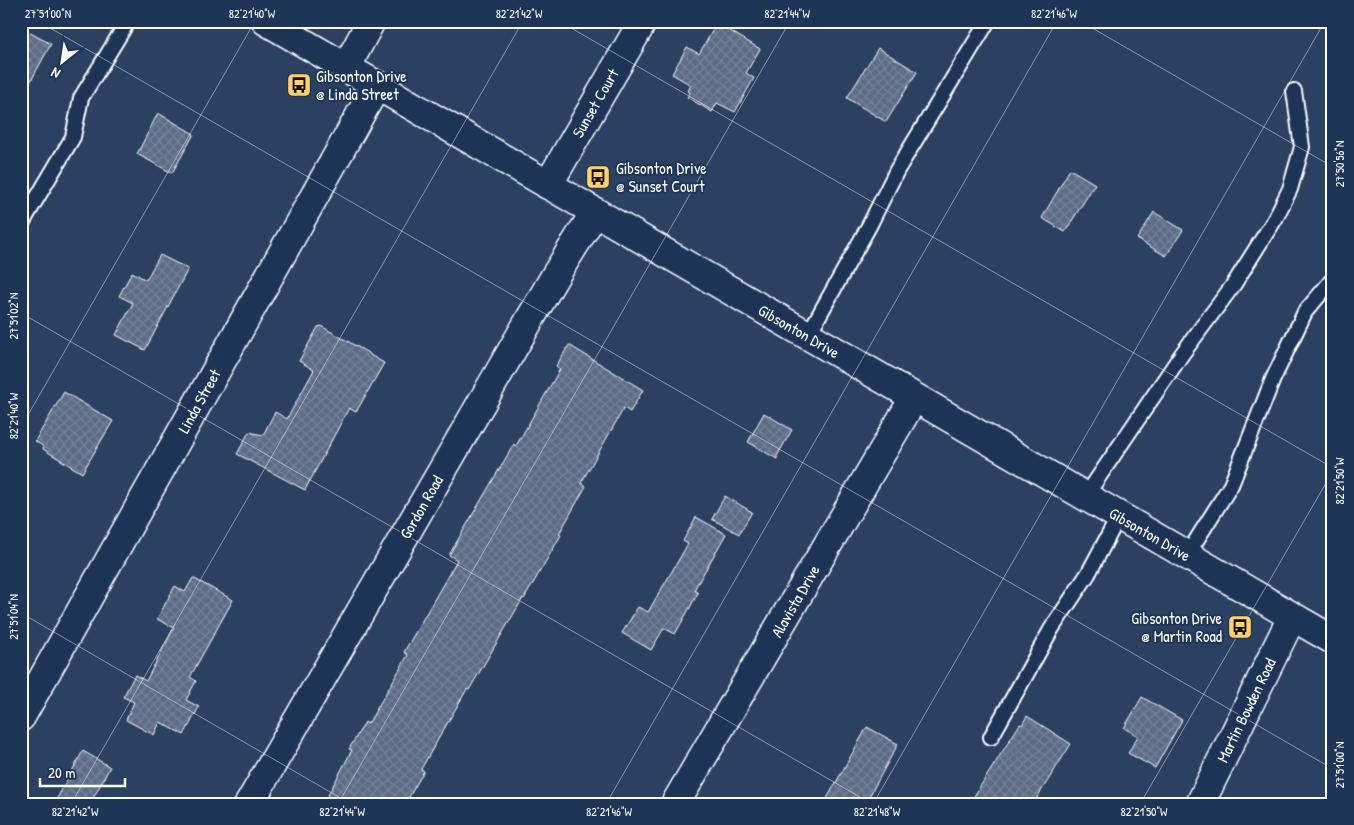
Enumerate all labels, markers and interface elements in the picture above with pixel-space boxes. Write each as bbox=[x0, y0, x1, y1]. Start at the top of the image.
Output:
text: 27°51'00"N bbox=[25, 5, 71, 22]
text: 82°21'40"W bbox=[229, 5, 276, 22]
text: 82°21'42"W bbox=[496, 5, 543, 22]
text: 82°21'44"W bbox=[764, 5, 810, 22]
text: 82°21'46"W bbox=[1031, 5, 1078, 22]
north arrow bbox=[38, 38, 88, 88]
text: N bbox=[47, 63, 63, 84]
street label: Sunset Court bbox=[566, 64, 624, 141]
place label: Gibsonton Drive @ Linda Street bbox=[316, 65, 407, 105]
bus stop icon: Gibsonton Drive @ Linda Street bbox=[286, 72, 312, 98]
text: 27°50'56"N bbox=[1331, 141, 1348, 187]
place label: Gibsonton Drive @ Sunset Court bbox=[616, 157, 707, 197]
bus stop icon: Gibsonton Drive @ Sunset Court bbox=[585, 164, 611, 190]
text: 27°51'02"N bbox=[5, 293, 22, 339]
street label: Gibsonton Drive bbox=[754, 299, 844, 364]
street label: Linda Street bbox=[172, 365, 226, 437]
text: 82°21'40"W bbox=[5, 392, 22, 439]
text: 82°21'50"W bbox=[1331, 457, 1348, 505]
street label: Gordon Road bbox=[394, 471, 448, 543]
street label: Gibsonton Drive bbox=[1105, 502, 1195, 567]
street label: Alavista Drive bbox=[765, 560, 825, 641]
text: 27°51'04"N bbox=[5, 594, 22, 640]
place label: Gibsonton Drive @ Martin Road bbox=[1131, 607, 1223, 647]
bus stop icon: Gibsonton Drive @ Martin Road bbox=[1227, 614, 1253, 640]
street label: Martin Bowden Road bbox=[1211, 654, 1281, 766]
text: 27°51'00"N bbox=[1331, 742, 1348, 788]
scale bar bbox=[40, 755, 125, 787]
text: 20 m bbox=[48, 762, 75, 783]
text: 82°21'42"W bbox=[52, 803, 99, 820]
text: 82°21'44"W bbox=[319, 803, 365, 820]
text: 82°21'46"W bbox=[586, 803, 633, 820]
text: 82°21'48"W bbox=[854, 803, 901, 820]
text: 82°21'50"W bbox=[1120, 803, 1168, 820]

